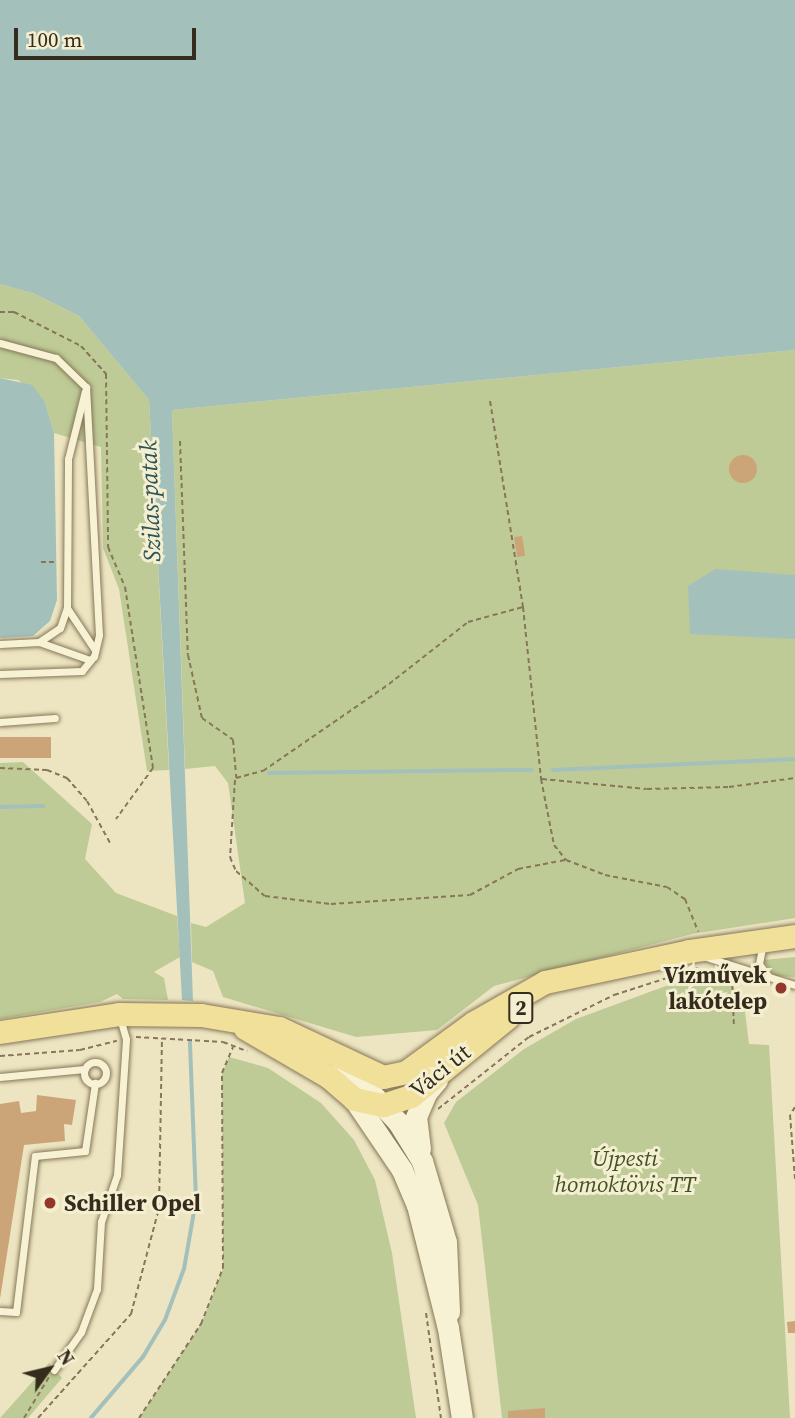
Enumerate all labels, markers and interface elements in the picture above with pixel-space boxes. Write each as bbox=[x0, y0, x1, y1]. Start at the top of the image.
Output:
scale bar bbox=[18, 14, 200, 58]
text: 100 m bbox=[27, 25, 82, 54]
water label: Szilas-patak bbox=[133, 440, 167, 562]
place label: Vízművek lakótelep bbox=[663, 961, 767, 1015]
marker: Vízművek lakótelep bbox=[773, 980, 789, 996]
road number: 2 bbox=[507, 990, 535, 1026]
street label: Váci út bbox=[404, 1038, 476, 1104]
park label: Újpesti homoktövis TT bbox=[554, 1144, 696, 1198]
place label: Schiller Opel bbox=[64, 1189, 201, 1217]
marker: Schiller Opel bbox=[42, 1195, 58, 1211]
north arrow bbox=[14, 1334, 84, 1404]
text: N bbox=[52, 1344, 81, 1370]

